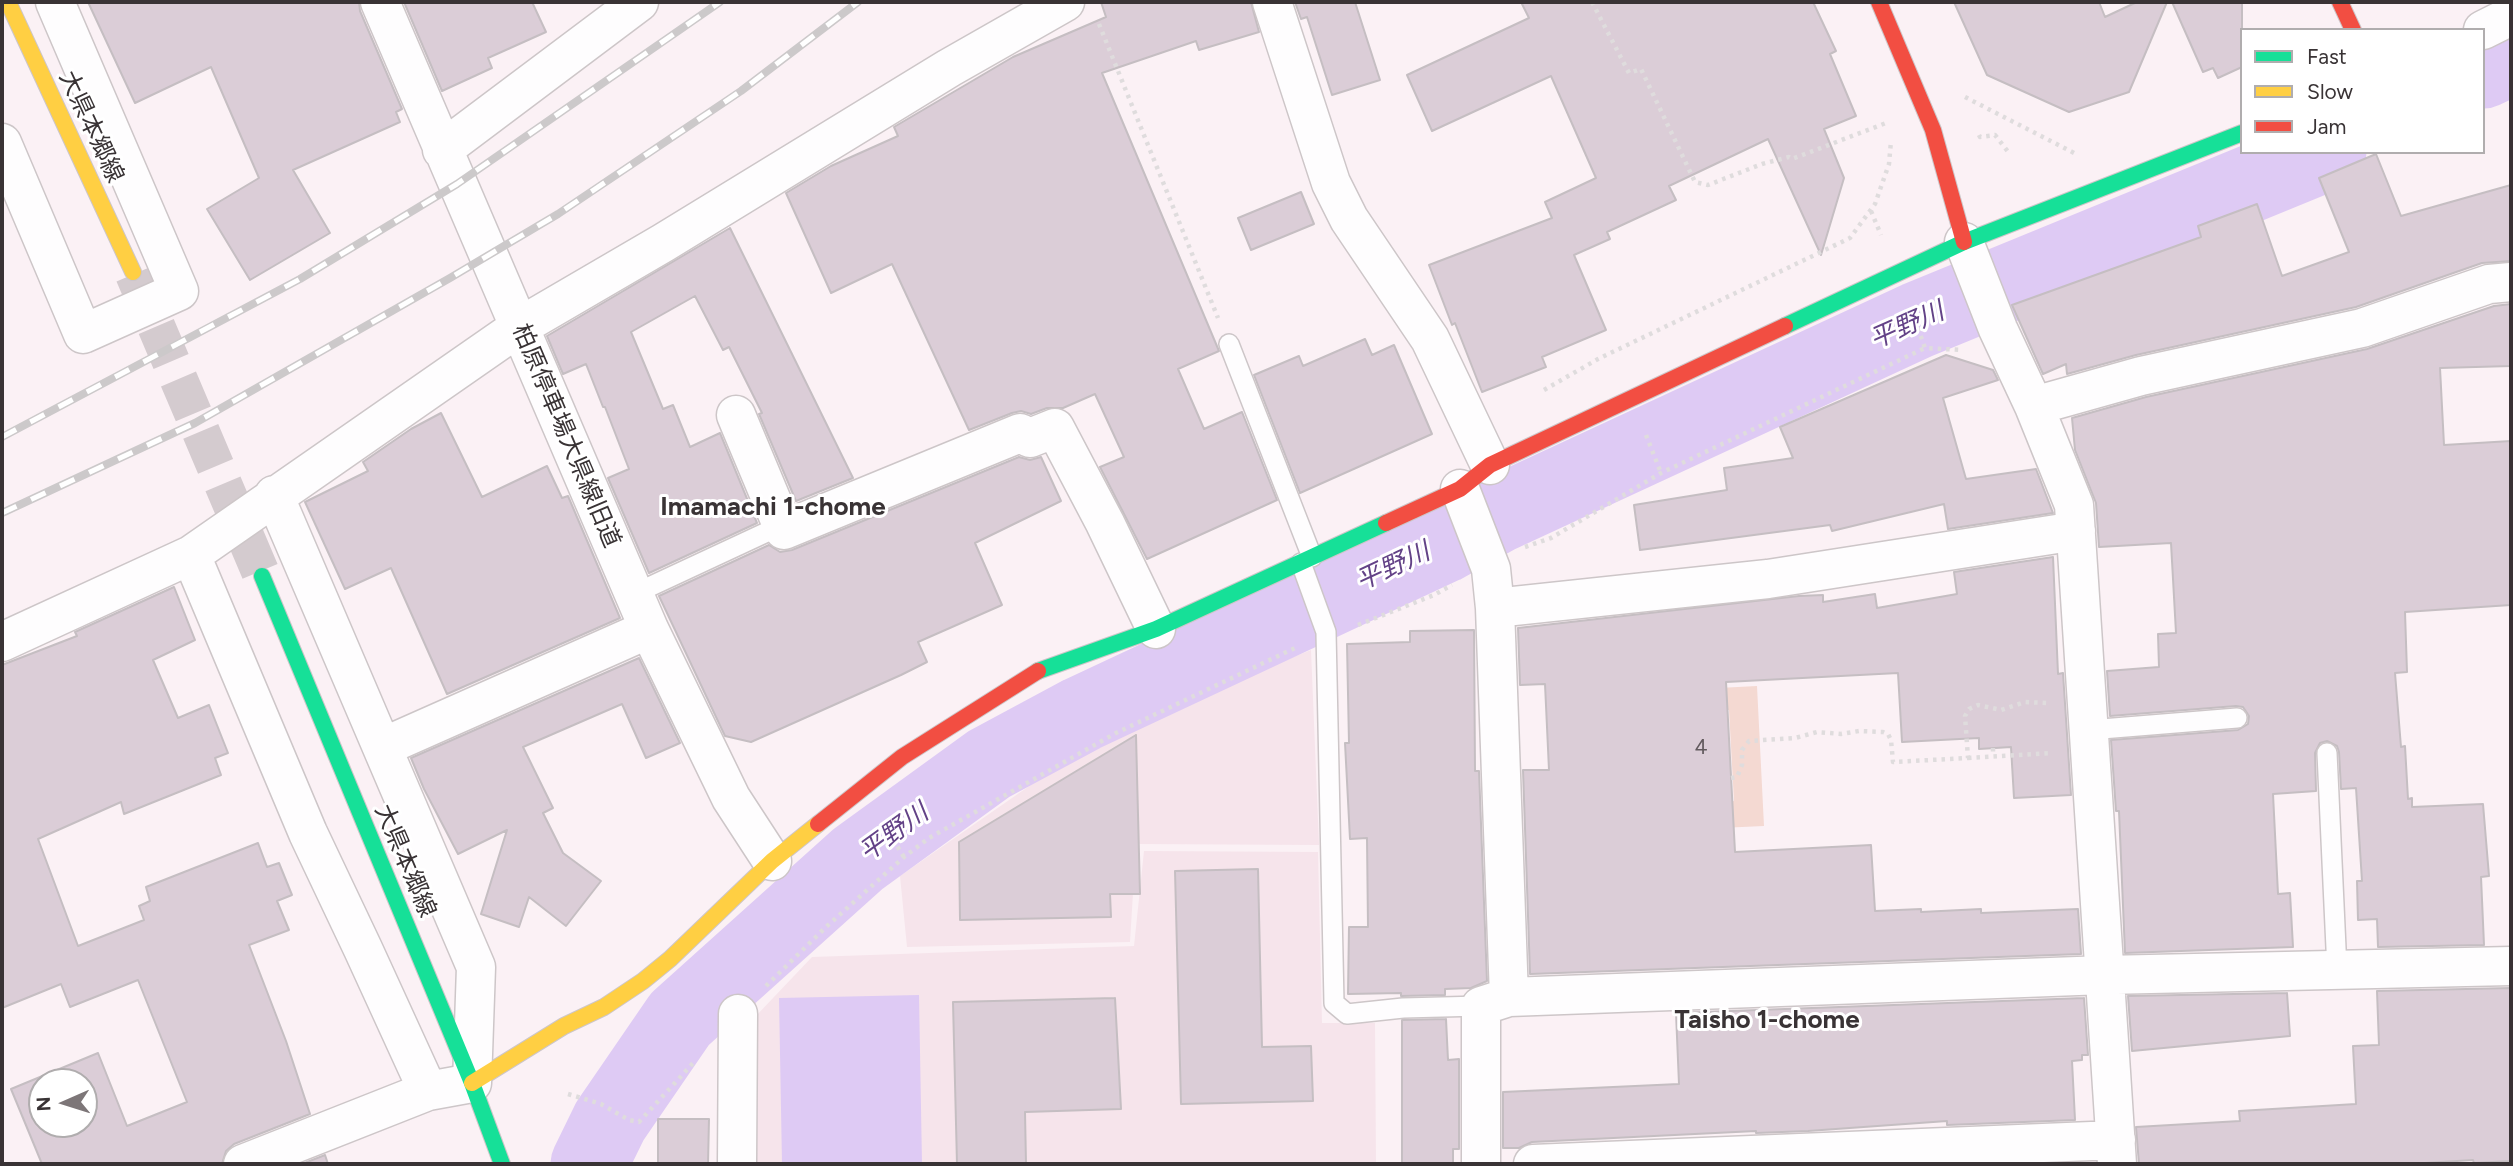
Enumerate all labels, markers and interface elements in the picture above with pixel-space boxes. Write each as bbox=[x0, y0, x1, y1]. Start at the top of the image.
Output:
legend bbox=[2240, 28, 2485, 154]
text: Fast bbox=[2307, 44, 2347, 69]
street label: 大県本郷線 bbox=[53, 67, 129, 187]
text: Slow bbox=[2307, 79, 2353, 104]
text: Jam bbox=[2307, 114, 2346, 139]
water label: 平野川 bbox=[1865, 296, 1949, 356]
street label: 柏原停車場大県線旧道 bbox=[506, 320, 626, 552]
district label: Imamachi 1-chome bbox=[660, 491, 886, 523]
water label: 平野川 bbox=[1351, 536, 1435, 598]
house number: 4 bbox=[1694, 735, 1708, 761]
water label: 平野川 bbox=[853, 797, 935, 869]
street label: 大県本郷線 bbox=[368, 800, 442, 922]
district label: Taisho 1-chome bbox=[1674, 1004, 1860, 1036]
north arrow bbox=[28, 1068, 98, 1138]
text: N bbox=[32, 1096, 55, 1112]

